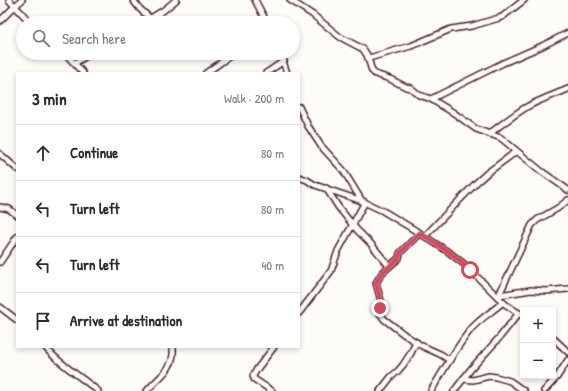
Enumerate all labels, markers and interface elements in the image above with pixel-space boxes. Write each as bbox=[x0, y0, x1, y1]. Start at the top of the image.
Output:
search box bbox=[16, 16, 300, 60]
icon: search bbox=[30, 27, 52, 49]
text: Search here bbox=[62, 28, 126, 49]
text: 3 min bbox=[32, 87, 67, 110]
text: Walk · 200 m bbox=[224, 89, 284, 107]
icon: ahead bbox=[32, 142, 54, 164]
text: Continue bbox=[70, 142, 118, 163]
text: 80 m bbox=[261, 144, 284, 162]
icon: left bbox=[32, 198, 54, 220]
text: Turn left bbox=[70, 198, 120, 219]
text: 80 m bbox=[261, 200, 284, 218]
icon: left bbox=[32, 254, 54, 276]
text: Turn left bbox=[70, 254, 120, 275]
text: 40 m bbox=[261, 256, 284, 274]
route start bbox=[461, 261, 479, 279]
route end bbox=[371, 299, 389, 317]
map controls bbox=[520, 307, 556, 379]
button: + bbox=[520, 307, 556, 343]
icon: arrive bbox=[32, 310, 54, 332]
text: Arrive at destination bbox=[70, 310, 182, 331]
button: − bbox=[520, 343, 556, 379]

